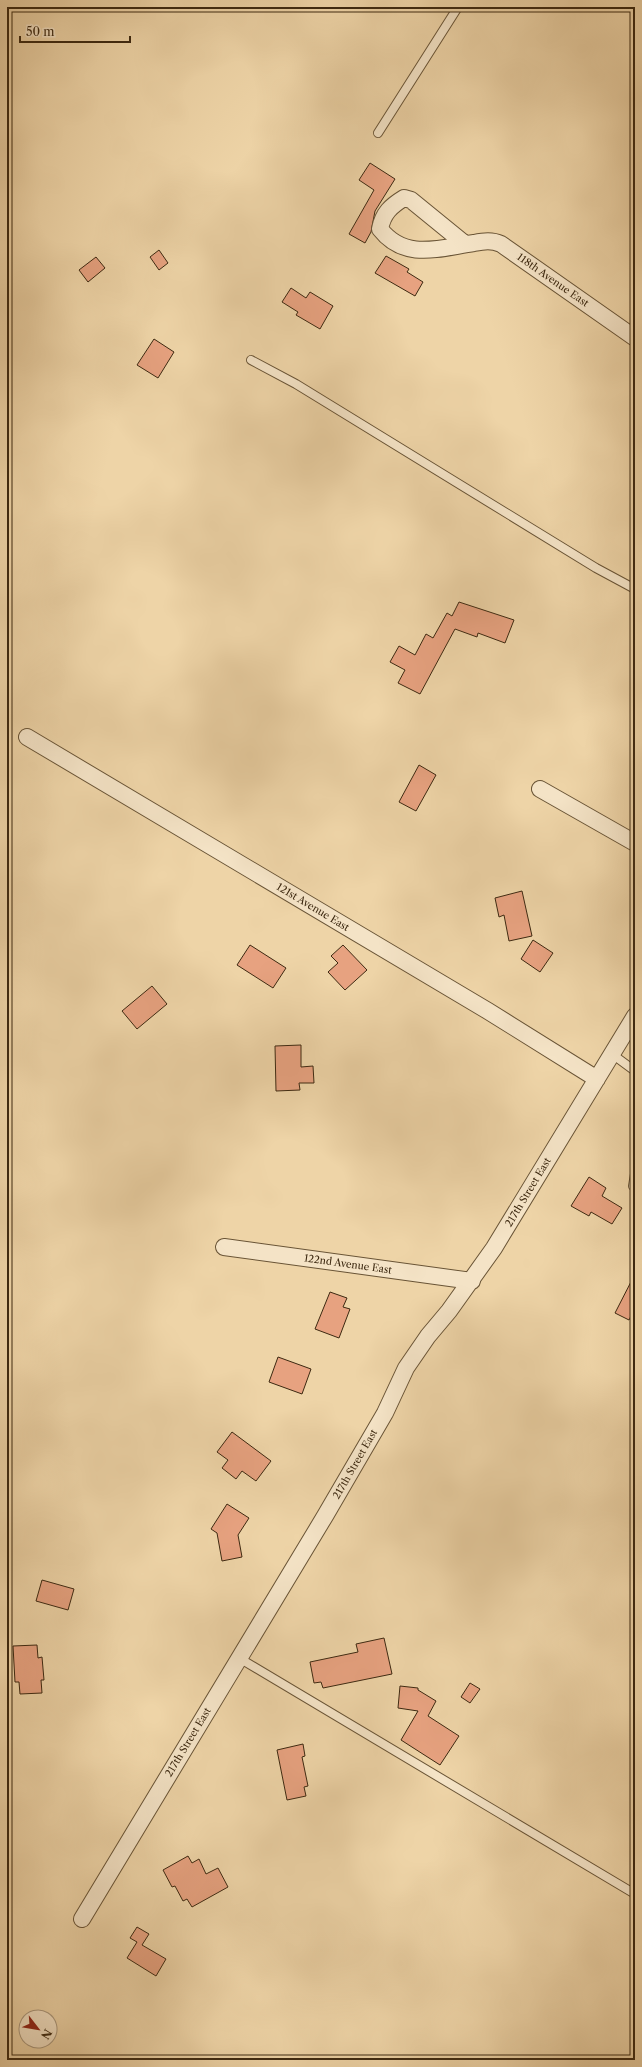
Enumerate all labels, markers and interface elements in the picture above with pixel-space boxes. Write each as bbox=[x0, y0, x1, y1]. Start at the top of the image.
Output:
scale bar bbox=[20, 18, 130, 44]
text: 50 m bbox=[26, 24, 55, 39]
street label: 118th Avenue East bbox=[515, 250, 592, 310]
street label: 121st Avenue East bbox=[274, 880, 352, 934]
street label: 217th Street East bbox=[502, 1155, 554, 1229]
street label: 122nd Avenue East bbox=[303, 1251, 393, 1277]
street label: 217th Street East bbox=[330, 1426, 380, 1501]
street label: 217th Street East bbox=[162, 1705, 214, 1779]
north arrow bbox=[18, 2009, 58, 2049]
text: N bbox=[38, 2026, 55, 2042]

